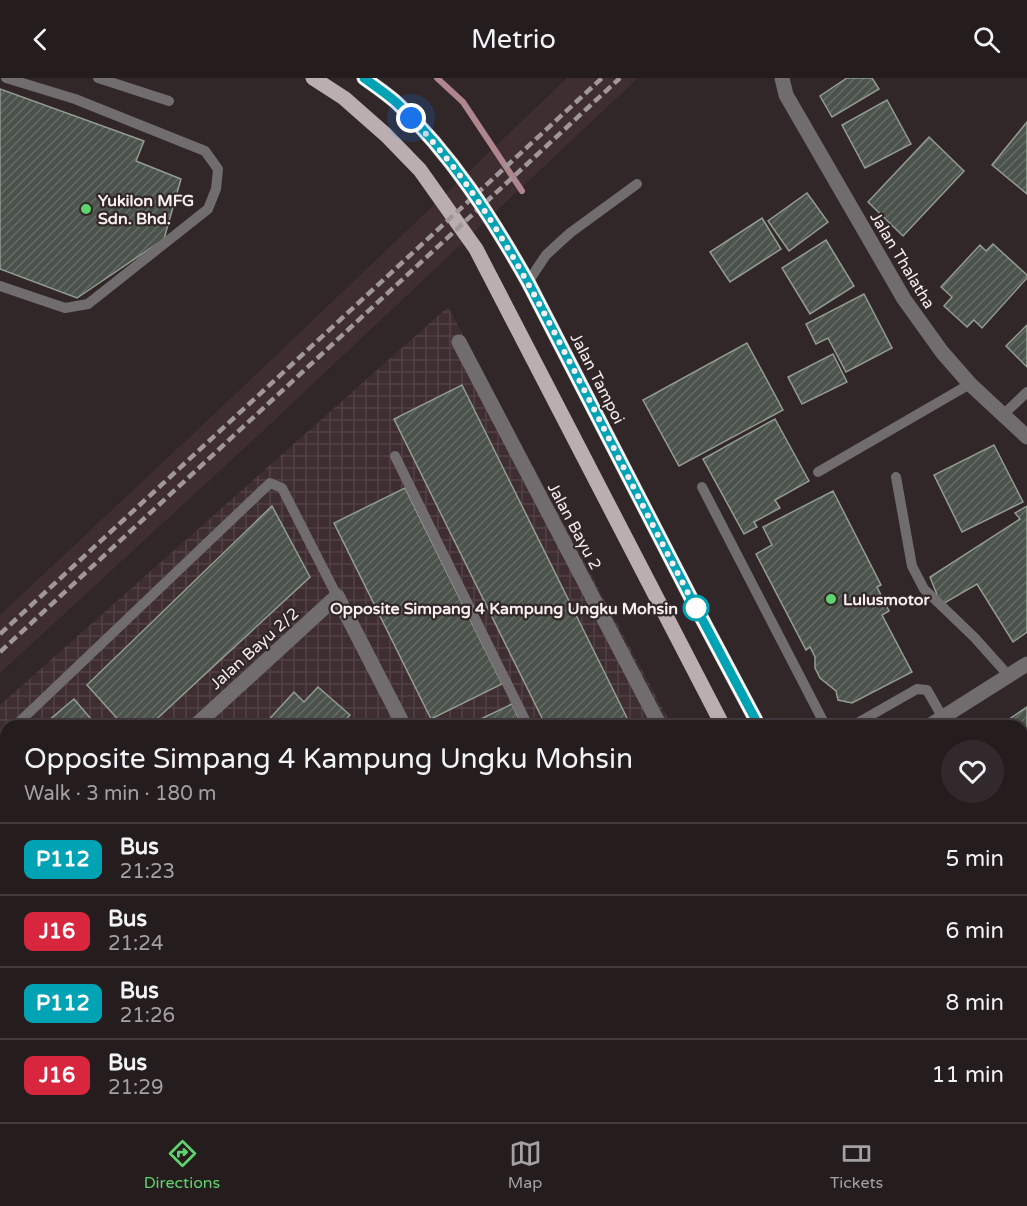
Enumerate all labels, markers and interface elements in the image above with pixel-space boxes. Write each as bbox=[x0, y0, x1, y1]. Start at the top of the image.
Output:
icon: back bbox=[24, 23, 57, 56]
text: Metrio bbox=[471, 23, 556, 56]
icon: search bbox=[970, 23, 1003, 56]
your location bbox=[396, 103, 426, 133]
place label: Yukilon MFG Sdn. Bhd. bbox=[98, 191, 194, 229]
marker: Yukilon MFG Sdn. Bhd. bbox=[79, 202, 93, 216]
street label: Jalan Thalatha bbox=[865, 208, 939, 313]
street label: Jalan Tampoi bbox=[566, 330, 629, 427]
street label: Jalan Bayu 2 bbox=[543, 479, 605, 573]
place label: Lulusmotor bbox=[843, 590, 930, 610]
marker: Lulusmotor bbox=[824, 592, 838, 606]
marker: Opposite Simpang 4 Kampung Ungku Mohsin bbox=[683, 595, 709, 621]
place label: Opposite Simpang 4 Kampung Ungku Mohsin bbox=[330, 599, 678, 619]
street label: Jalan Bayu 2/2 bbox=[206, 604, 303, 694]
button: heart bbox=[941, 740, 1004, 803]
text: Opposite Simpang 4 Kampung Ungku Mohsin bbox=[24, 742, 633, 776]
text: Walk · 3 min · 180 m bbox=[24, 782, 216, 806]
text: Bus bbox=[120, 834, 159, 860]
text: 5 min bbox=[945, 846, 1004, 872]
text: P112 bbox=[36, 847, 90, 872]
text: 21:23 bbox=[120, 860, 175, 884]
text: Bus bbox=[108, 906, 147, 932]
text: 6 min bbox=[945, 918, 1004, 944]
text: J16 bbox=[39, 919, 75, 944]
text: 21:24 bbox=[108, 932, 163, 956]
text: Bus bbox=[120, 978, 159, 1004]
text: 8 min bbox=[945, 990, 1004, 1016]
text: P112 bbox=[36, 991, 90, 1016]
text: 21:26 bbox=[120, 1004, 175, 1028]
text: Bus bbox=[108, 1050, 147, 1076]
text: 11 min bbox=[932, 1062, 1004, 1088]
text: J16 bbox=[39, 1063, 75, 1088]
text: 21:29 bbox=[108, 1076, 163, 1100]
tab: Directions bbox=[144, 1137, 220, 1193]
tab: Map bbox=[508, 1137, 542, 1193]
tab: Tickets bbox=[830, 1137, 883, 1193]

